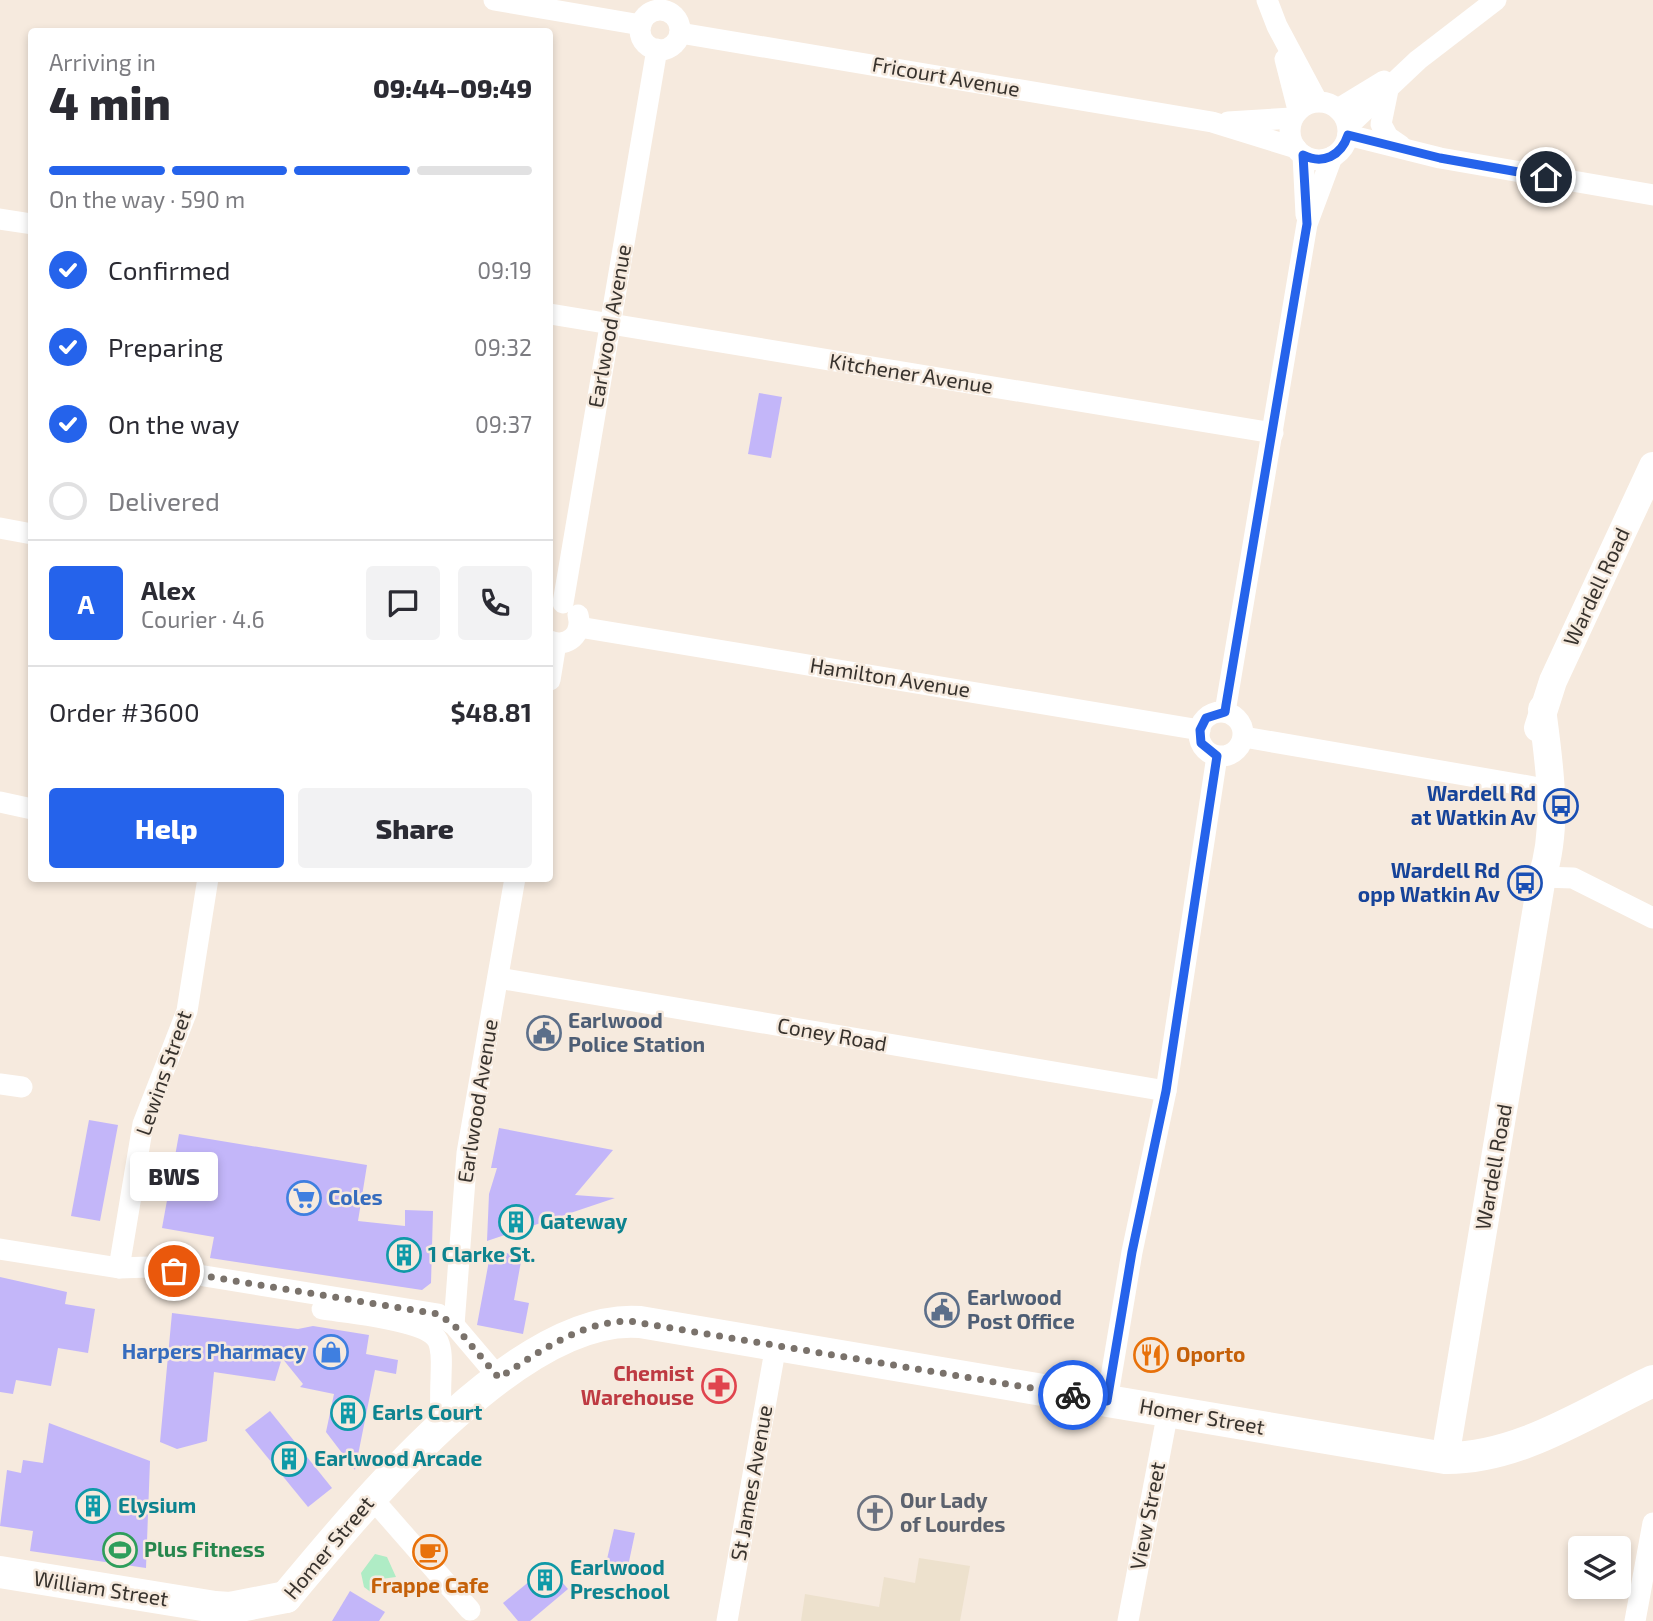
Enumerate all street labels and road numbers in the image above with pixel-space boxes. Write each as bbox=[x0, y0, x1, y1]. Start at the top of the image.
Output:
street label: Fricourt Avenue bbox=[870, 50, 1022, 101]
street label: Earlwood Avenue bbox=[582, 242, 635, 409]
street label: Kitchener Avenue bbox=[828, 347, 995, 398]
street label: Wardell Road bbox=[1557, 523, 1634, 650]
street label: Hamilton Avenue bbox=[808, 652, 972, 702]
street label: Lewins Street bbox=[130, 1007, 196, 1138]
street label: Coney Road bbox=[775, 1012, 889, 1055]
street label: Earlwood Avenue bbox=[451, 1017, 502, 1184]
street label: Wardell Road bbox=[1469, 1102, 1516, 1232]
street label: Homer Street bbox=[1138, 1392, 1267, 1439]
street label: St James Avenue bbox=[725, 1403, 777, 1562]
street label: View Street bbox=[1124, 1460, 1169, 1572]
street label: Homer Street bbox=[278, 1490, 378, 1604]
street label: William Street bbox=[32, 1565, 170, 1610]

